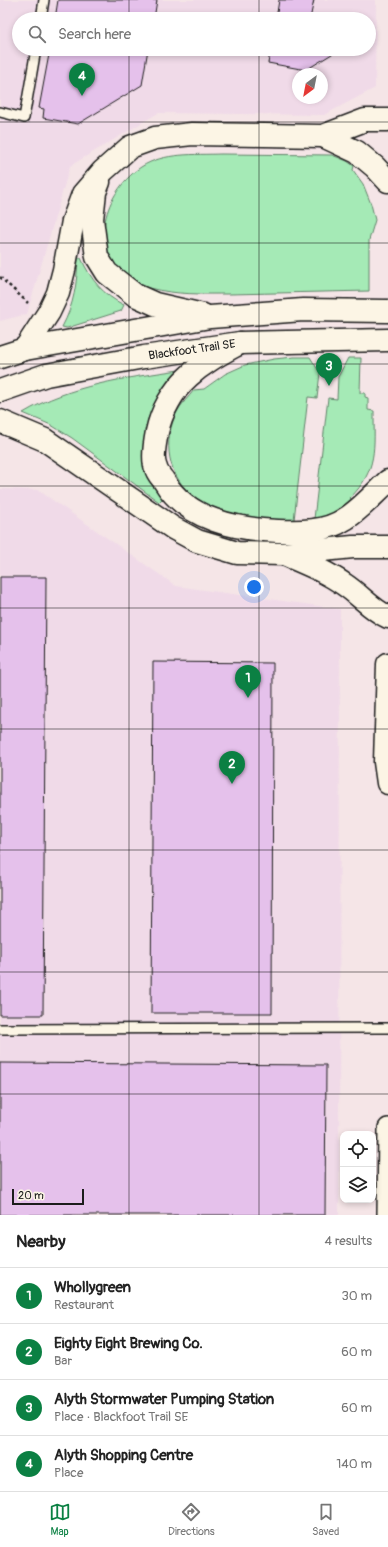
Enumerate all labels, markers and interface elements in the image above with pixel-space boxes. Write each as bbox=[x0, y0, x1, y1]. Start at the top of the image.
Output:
search box bbox=[12, 12, 376, 56]
icon: search bbox=[26, 23, 48, 45]
text: Search here bbox=[58, 25, 131, 44]
pin: 4 bbox=[69, 63, 95, 96]
north arrow bbox=[292, 68, 328, 104]
street label: Blackfoot Trail SE bbox=[147, 336, 237, 364]
pin: 3 bbox=[316, 353, 342, 386]
your location bbox=[244, 577, 264, 597]
pin: 1 bbox=[235, 665, 261, 698]
pin: 2 bbox=[219, 751, 245, 784]
map controls bbox=[340, 1131, 376, 1203]
button: locate bbox=[340, 1131, 376, 1167]
button: layers bbox=[340, 1167, 376, 1203]
scale bar bbox=[12, 1187, 84, 1206]
text: 20 m bbox=[18, 1189, 44, 1202]
text: Nearby bbox=[16, 1231, 65, 1252]
text: 4 results bbox=[325, 1233, 372, 1249]
text: Whollygreen bbox=[54, 1278, 131, 1297]
text: 1 bbox=[26, 1288, 32, 1304]
text: 30 m bbox=[342, 1288, 372, 1304]
text: Restaurant bbox=[54, 1297, 114, 1313]
text: Eighty Eight Brewing Co. bbox=[54, 1334, 203, 1353]
text: 2 bbox=[25, 1344, 33, 1360]
text: 60 m bbox=[341, 1344, 372, 1360]
text: Bar bbox=[54, 1353, 72, 1369]
text: Alyth Stormwater Pumping Station bbox=[54, 1390, 274, 1409]
text: 3 bbox=[25, 1400, 33, 1416]
text: 60 m bbox=[341, 1400, 372, 1416]
text: Place · Blackfoot Trail SE bbox=[54, 1409, 188, 1425]
text: Alyth Shopping Centre bbox=[54, 1446, 193, 1465]
text: 4 bbox=[25, 1456, 33, 1472]
text: 140 m bbox=[336, 1456, 372, 1472]
text: Place bbox=[54, 1465, 83, 1481]
tab: Map bbox=[49, 1501, 71, 1538]
tab: Directions bbox=[168, 1501, 215, 1538]
tab: Saved bbox=[312, 1501, 339, 1538]

